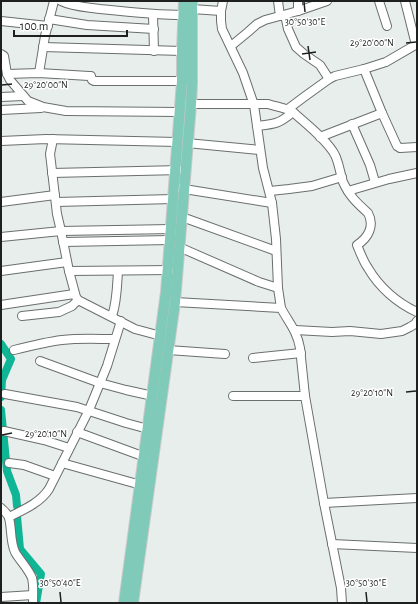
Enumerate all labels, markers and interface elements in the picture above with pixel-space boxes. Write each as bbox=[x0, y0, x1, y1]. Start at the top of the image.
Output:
scale bar bbox=[14, 12, 127, 38]
text: 30°50'30"E bbox=[285, 17, 325, 27]
text: 100 m bbox=[20, 20, 48, 32]
text: 29°20'00"N bbox=[350, 38, 394, 48]
text: 29°20'00"N bbox=[24, 80, 68, 90]
text: 29°20'10"N bbox=[351, 388, 393, 398]
text: 29°20'10"N bbox=[25, 429, 67, 439]
text: 30°50'40"E bbox=[39, 578, 81, 588]
text: 30°50'30"E bbox=[346, 578, 386, 588]

